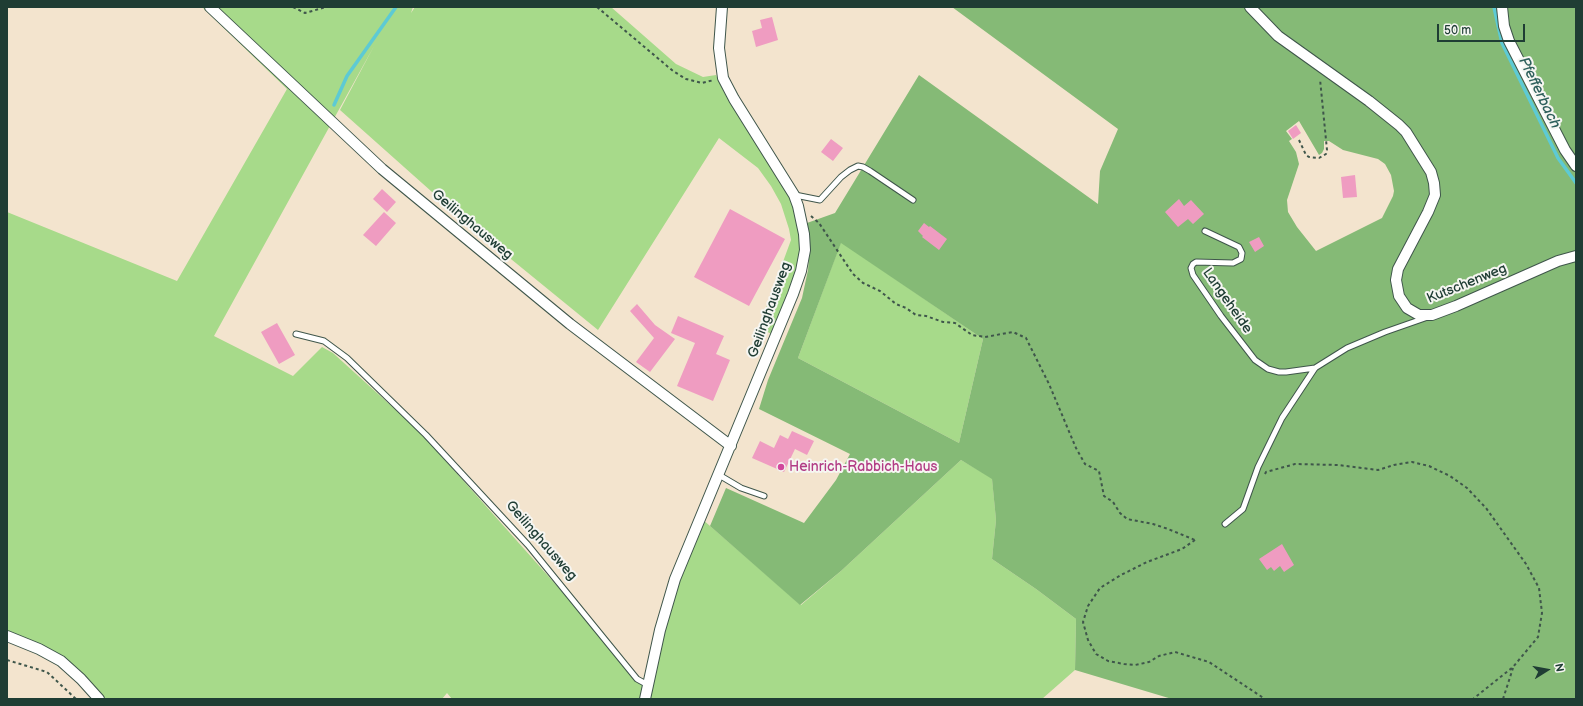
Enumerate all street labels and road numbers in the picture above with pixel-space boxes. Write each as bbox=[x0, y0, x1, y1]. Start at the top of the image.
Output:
street label: Geilinghausweg bbox=[428, 186, 516, 264]
street label: Geilinghausweg bbox=[745, 260, 795, 360]
street label: Kutschenweg bbox=[1425, 260, 1509, 308]
street label: Langeheide bbox=[1198, 265, 1256, 337]
street label: Geilinghausweg bbox=[502, 498, 580, 584]

